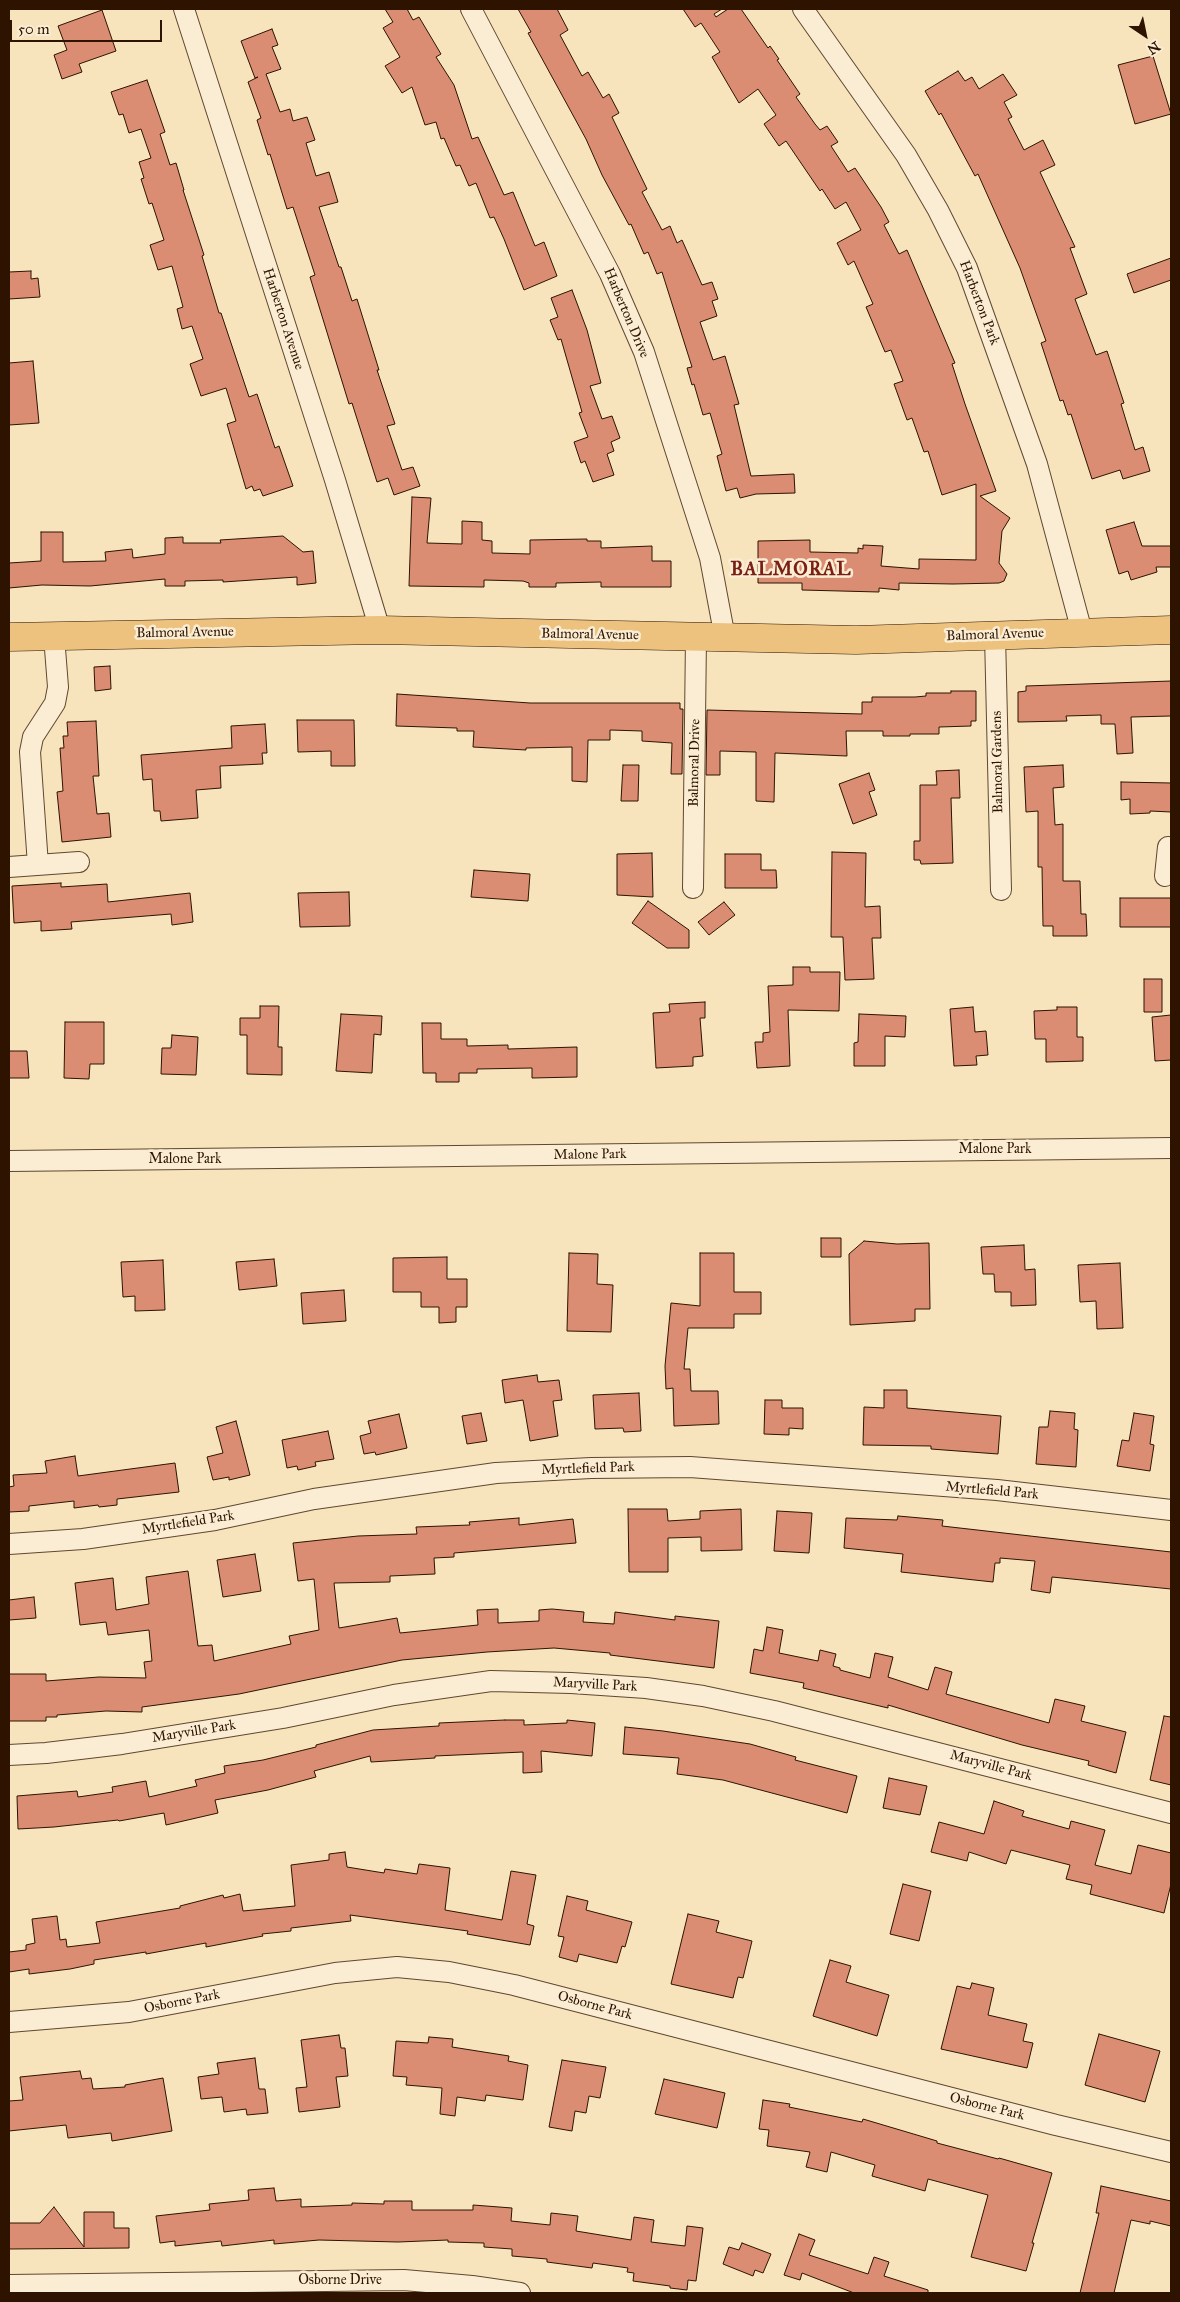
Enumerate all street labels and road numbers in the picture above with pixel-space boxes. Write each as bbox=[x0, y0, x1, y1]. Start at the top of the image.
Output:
street label: Harberton Park bbox=[955, 258, 1003, 348]
street label: Harberton Drive bbox=[599, 265, 653, 361]
street label: Harberton Avenue bbox=[259, 266, 307, 372]
street label: Balmoral Avenue bbox=[136, 624, 234, 642]
street label: Balmoral Avenue bbox=[946, 625, 1044, 645]
street label: Balmoral Avenue bbox=[541, 626, 639, 644]
street label: Balmoral Gardens bbox=[989, 711, 1007, 813]
street label: Balmoral Drive bbox=[686, 719, 704, 807]
street label: Malone Park bbox=[959, 1142, 1031, 1158]
street label: Malone Park bbox=[553, 1146, 627, 1164]
street label: Malone Park bbox=[149, 1152, 221, 1168]
street label: Myrtlefield Park bbox=[541, 1459, 635, 1479]
street label: Myrtlefield Park bbox=[945, 1479, 1039, 1503]
street label: Myrtlefield Park bbox=[141, 1507, 235, 1539]
street label: Maryville Park bbox=[552, 1674, 638, 1696]
street label: Maryville Park bbox=[151, 1717, 237, 1747]
street label: Maryville Park bbox=[948, 1747, 1034, 1785]
street label: Osborne Park bbox=[143, 1986, 221, 2018]
street label: Osborne Park bbox=[556, 1988, 634, 2024]
street label: Osborne Park bbox=[948, 2090, 1026, 2124]
street label: Osborne Drive bbox=[298, 2273, 382, 2289]

